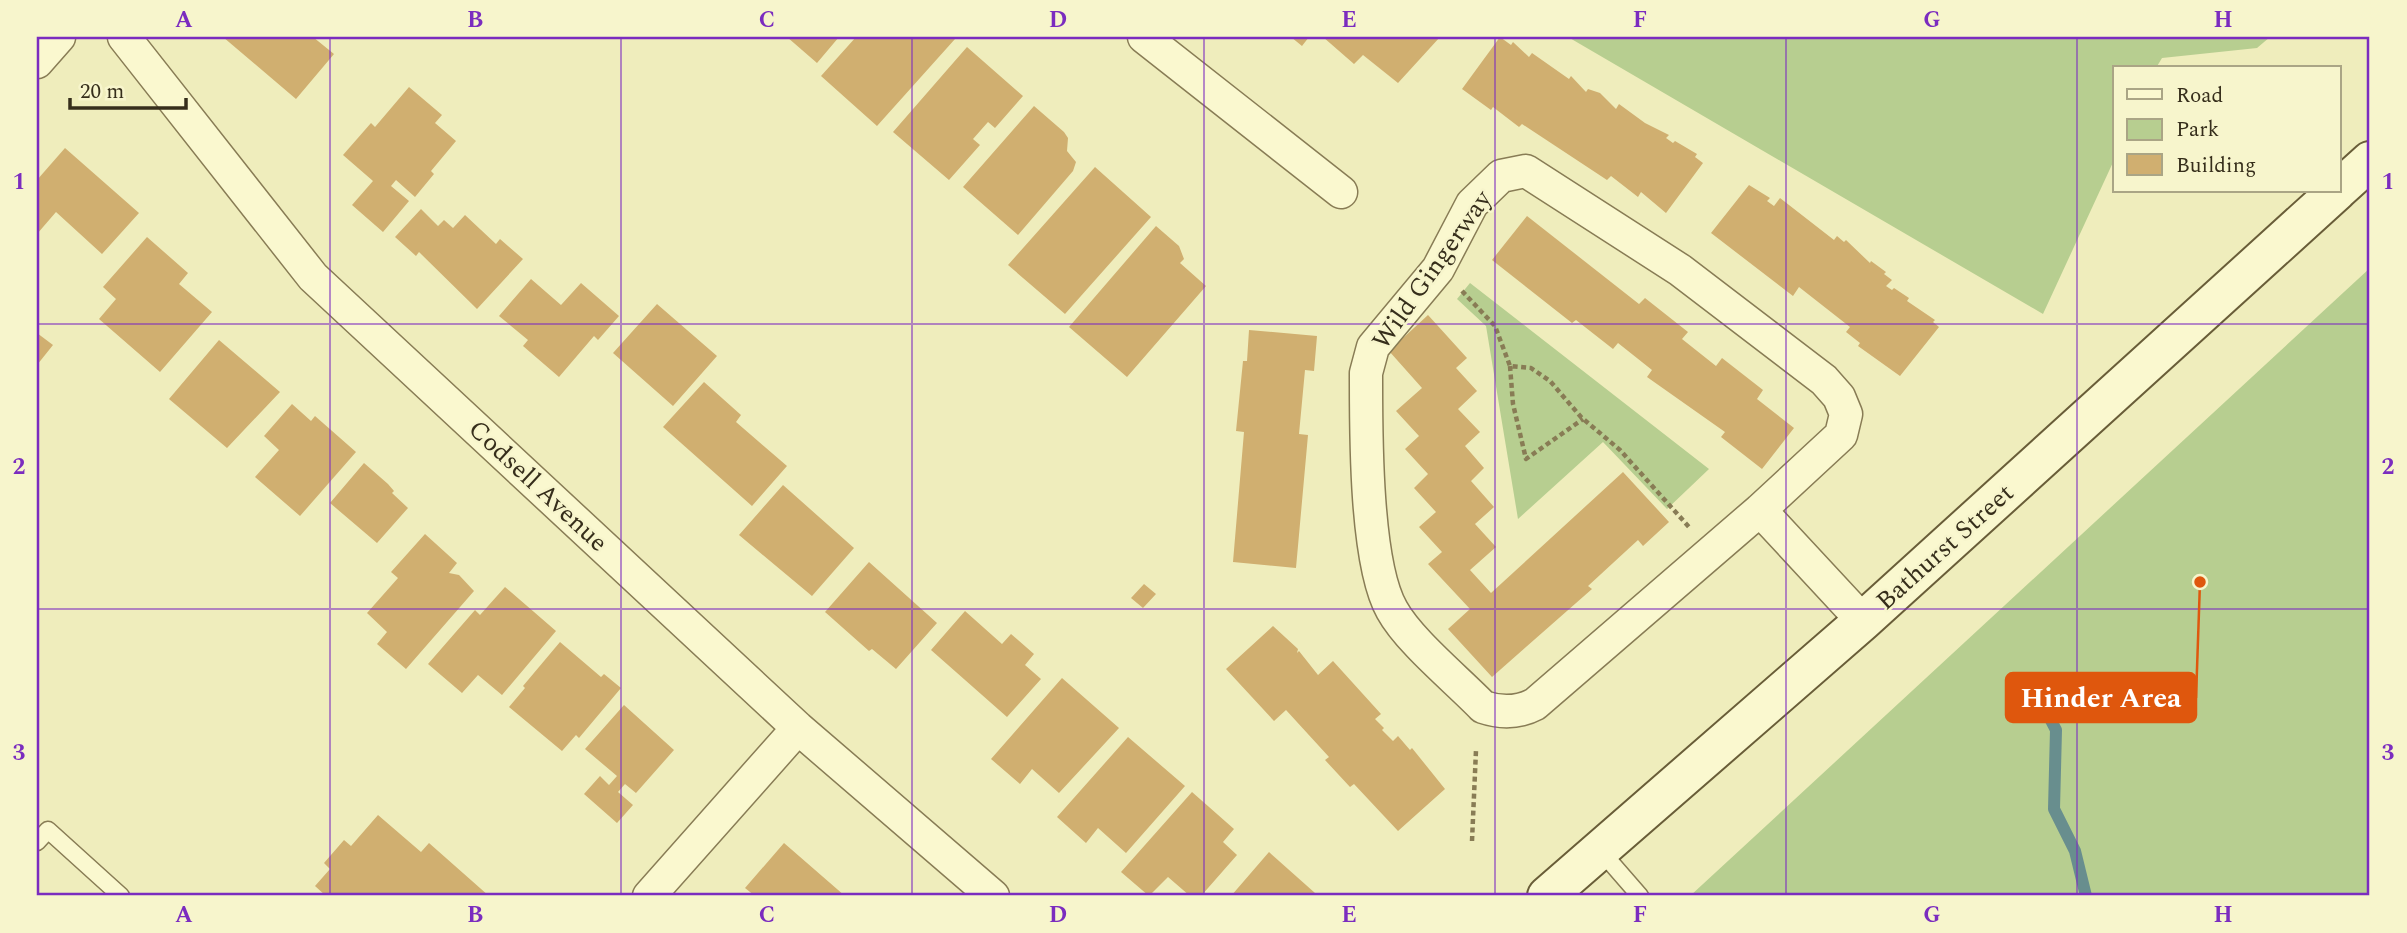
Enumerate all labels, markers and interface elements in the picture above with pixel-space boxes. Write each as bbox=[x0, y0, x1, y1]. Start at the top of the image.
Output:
text: A bbox=[175, 3, 193, 38]
text: B bbox=[467, 3, 483, 38]
text: C bbox=[759, 3, 775, 38]
text: D bbox=[1049, 3, 1067, 38]
text: E bbox=[1341, 3, 1357, 38]
text: F bbox=[1633, 3, 1647, 38]
text: G bbox=[1923, 3, 1941, 38]
text: H bbox=[2213, 3, 2233, 38]
scale bar bbox=[70, 66, 186, 110]
legend bbox=[2113, 66, 2340, 192]
text: 20 m bbox=[80, 76, 124, 108]
text: Road bbox=[2176, 80, 2223, 112]
text: Park bbox=[2176, 114, 2220, 146]
text: Building bbox=[2176, 150, 2256, 182]
text: 1 bbox=[13, 165, 25, 200]
text: 1 bbox=[2382, 165, 2394, 200]
street label: Wild Gingerway bbox=[1362, 181, 1503, 358]
street label: Codsell Avenue bbox=[459, 410, 617, 562]
text: 2 bbox=[13, 450, 26, 485]
text: 2 bbox=[2382, 450, 2395, 485]
street label: Bathurst Street bbox=[1867, 474, 2023, 620]
callout: Hinder Area bbox=[2006, 673, 2196, 722]
text: Hinder Area bbox=[2020, 677, 2182, 720]
text: 3 bbox=[13, 736, 26, 771]
text: 3 bbox=[2382, 736, 2395, 771]
text: A bbox=[175, 898, 193, 933]
text: B bbox=[467, 898, 483, 933]
text: C bbox=[759, 898, 775, 933]
text: D bbox=[1049, 898, 1067, 933]
text: E bbox=[1341, 898, 1357, 933]
text: F bbox=[1633, 898, 1647, 933]
text: G bbox=[1923, 898, 1941, 933]
text: H bbox=[2213, 898, 2233, 933]

